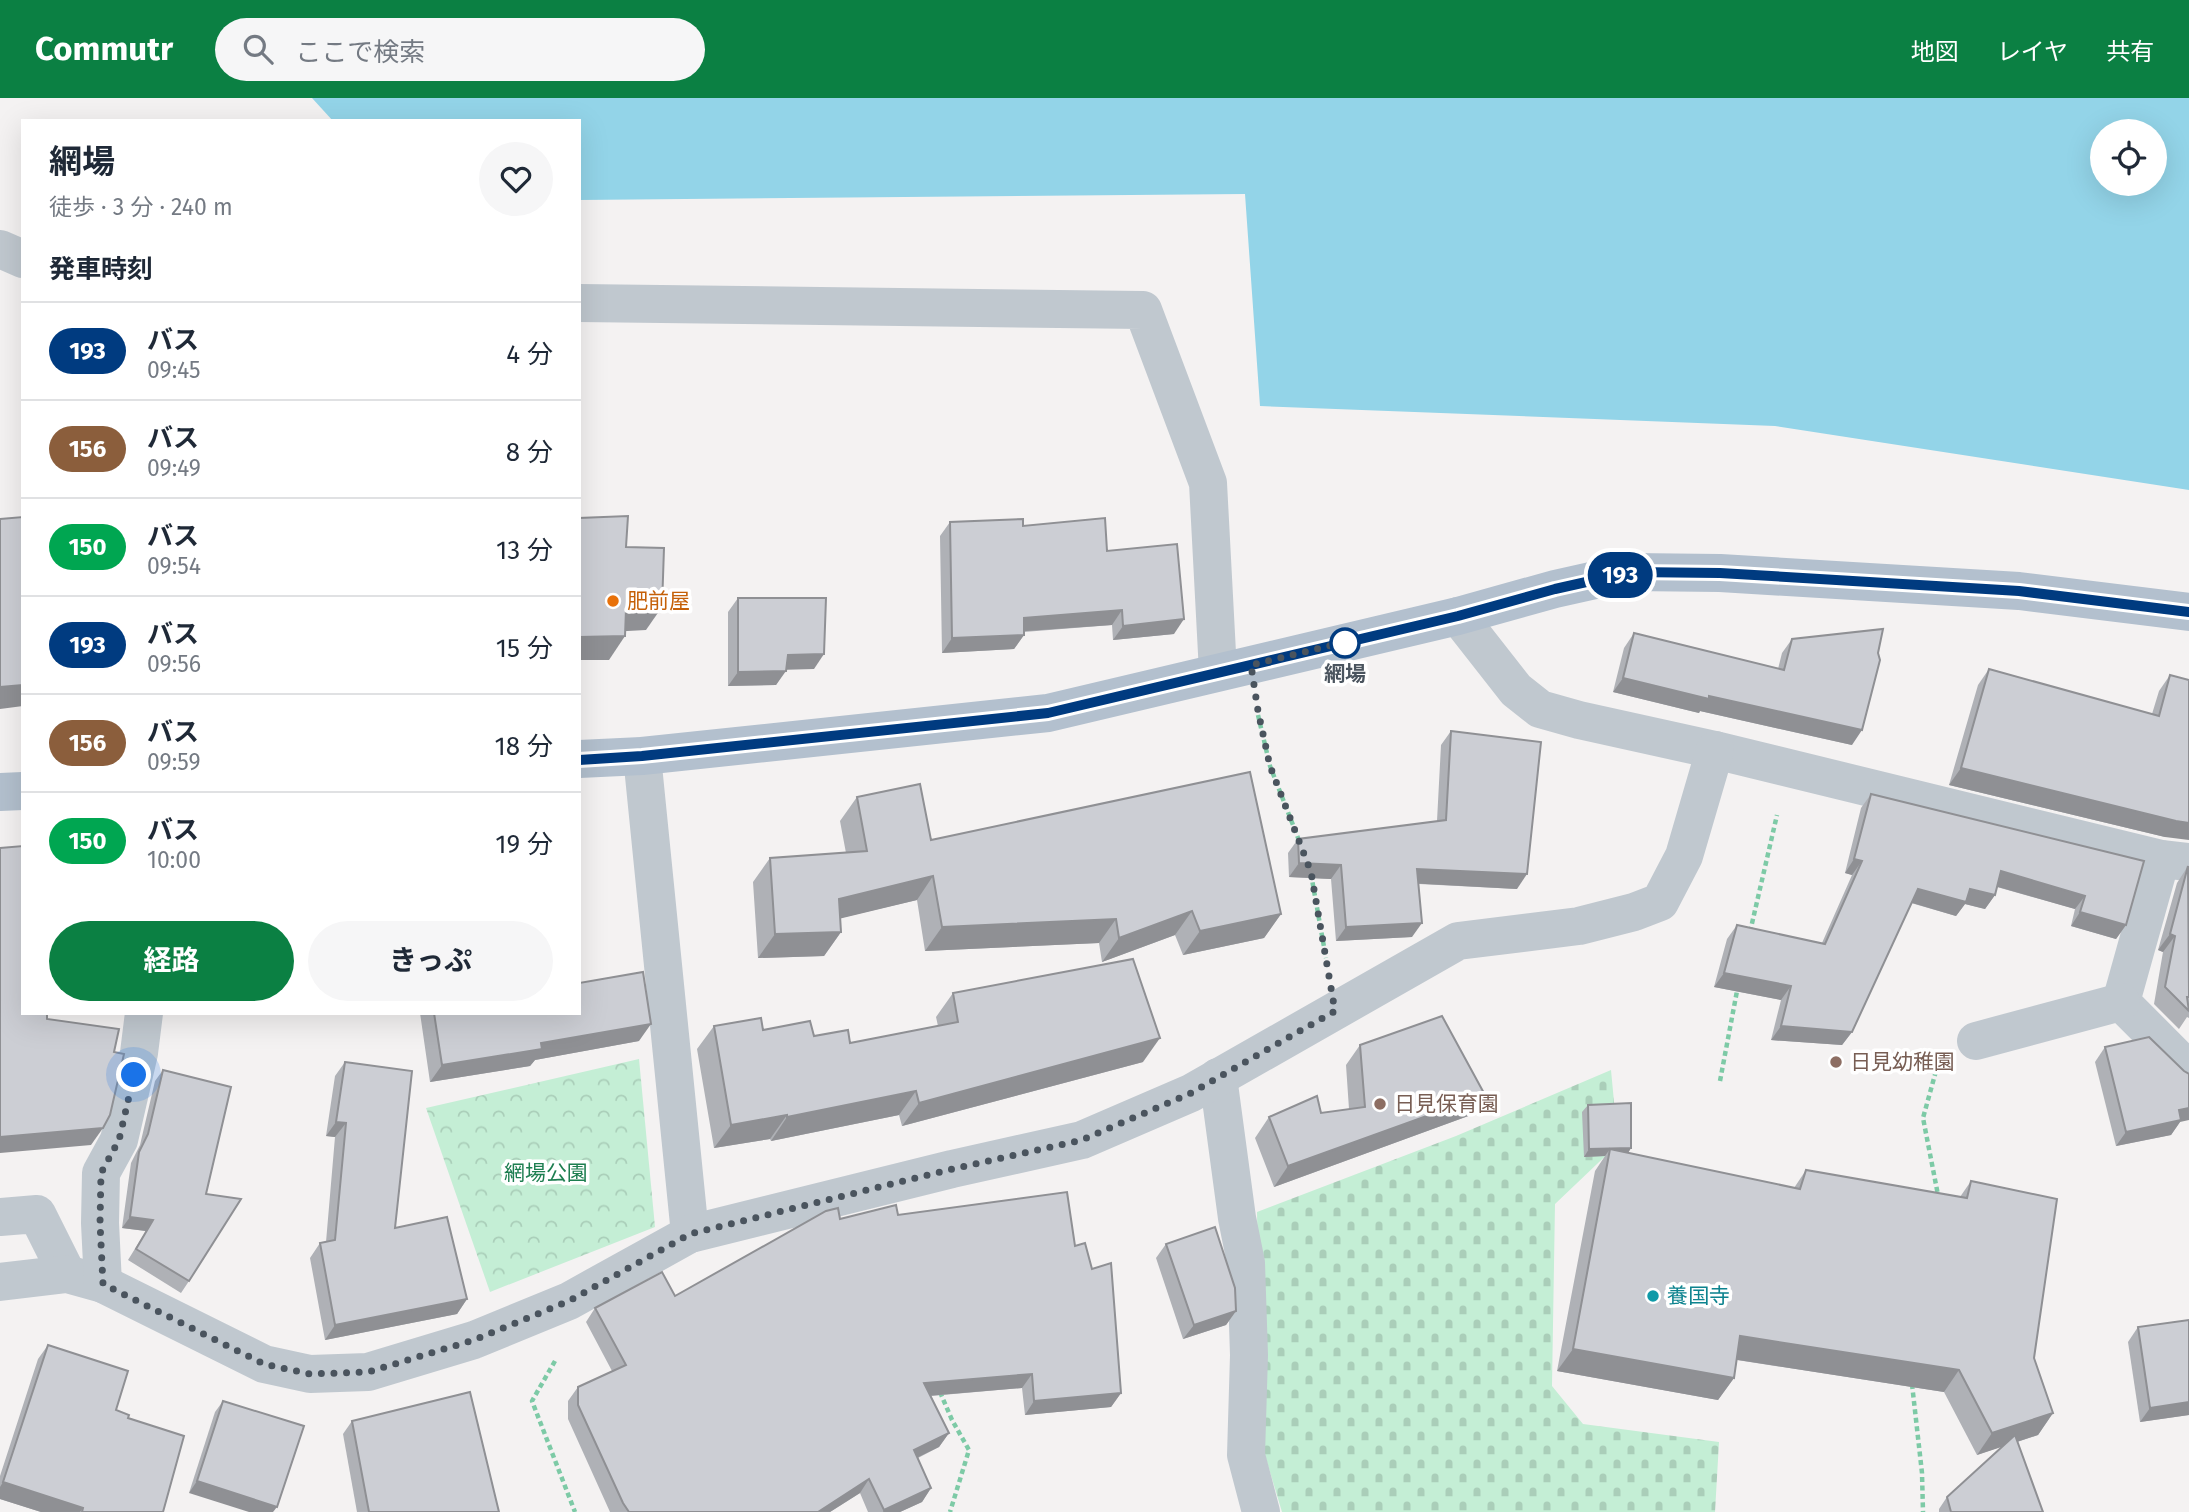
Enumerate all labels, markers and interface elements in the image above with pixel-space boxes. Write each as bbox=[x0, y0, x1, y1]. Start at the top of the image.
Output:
search box bbox=[215, 18, 705, 81]
text: Commutr bbox=[35, 29, 173, 69]
icon: search bbox=[239, 30, 277, 68]
text: ここで検索 bbox=[295, 37, 425, 68]
text: 地図 bbox=[1911, 38, 1959, 66]
text: レイヤ bbox=[1997, 38, 2068, 66]
text: 共有 bbox=[2106, 38, 2154, 66]
map controls bbox=[2090, 119, 2167, 196]
button: locate bbox=[2090, 119, 2167, 196]
text: 網場 bbox=[49, 142, 115, 182]
button: heart bbox=[479, 142, 553, 216]
text: 徒歩 · 3 分 · 240 m bbox=[49, 193, 233, 221]
text: 発車時刻 bbox=[49, 254, 153, 285]
text: バス bbox=[147, 325, 199, 356]
text: 193 bbox=[69, 337, 106, 365]
text: 4 分 bbox=[506, 339, 553, 370]
text: 09:45 bbox=[147, 356, 201, 384]
text: バス bbox=[147, 423, 199, 454]
text: 156 bbox=[69, 435, 106, 463]
text: 8 分 bbox=[506, 437, 553, 468]
text: 09:49 bbox=[147, 454, 201, 482]
text: バス bbox=[147, 521, 199, 552]
text: 150 bbox=[68, 533, 107, 561]
text: 13 分 bbox=[496, 535, 553, 566]
text: 09:54 bbox=[147, 552, 201, 580]
line badge: 193 bbox=[1580, 552, 1660, 598]
text: 193 bbox=[1602, 561, 1638, 589]
place label: 肥前屋 bbox=[627, 588, 690, 614]
marker: 肥前屋 bbox=[605, 593, 621, 609]
text: バス bbox=[147, 619, 199, 650]
marker: 網場 bbox=[1330, 628, 1360, 658]
text: 193 bbox=[69, 631, 106, 659]
text: 15 分 bbox=[496, 633, 553, 664]
text: 09:56 bbox=[147, 650, 201, 678]
place label: 網場 bbox=[1324, 661, 1366, 687]
text: バス bbox=[147, 717, 199, 748]
text: 156 bbox=[69, 729, 106, 757]
text: 18 分 bbox=[495, 731, 553, 762]
text: 09:59 bbox=[147, 748, 201, 776]
text: バス bbox=[147, 815, 199, 846]
text: 150 bbox=[68, 827, 107, 855]
text: 19 分 bbox=[495, 829, 553, 860]
text: 10:00 bbox=[147, 846, 201, 874]
button: 経路 bbox=[49, 921, 294, 1001]
button: きっぷ bbox=[308, 921, 553, 1001]
place label: 日見幼稚園 bbox=[1850, 1049, 1955, 1075]
marker: 日見幼稚園 bbox=[1828, 1054, 1844, 1070]
your location bbox=[116, 1057, 151, 1092]
place label: 日見保育園 bbox=[1394, 1091, 1499, 1117]
marker: 日見保育園 bbox=[1372, 1096, 1388, 1112]
park label: 網場公園 bbox=[504, 1160, 588, 1186]
place label: 養国寺 bbox=[1667, 1283, 1730, 1309]
marker: 養国寺 bbox=[1645, 1288, 1661, 1304]

